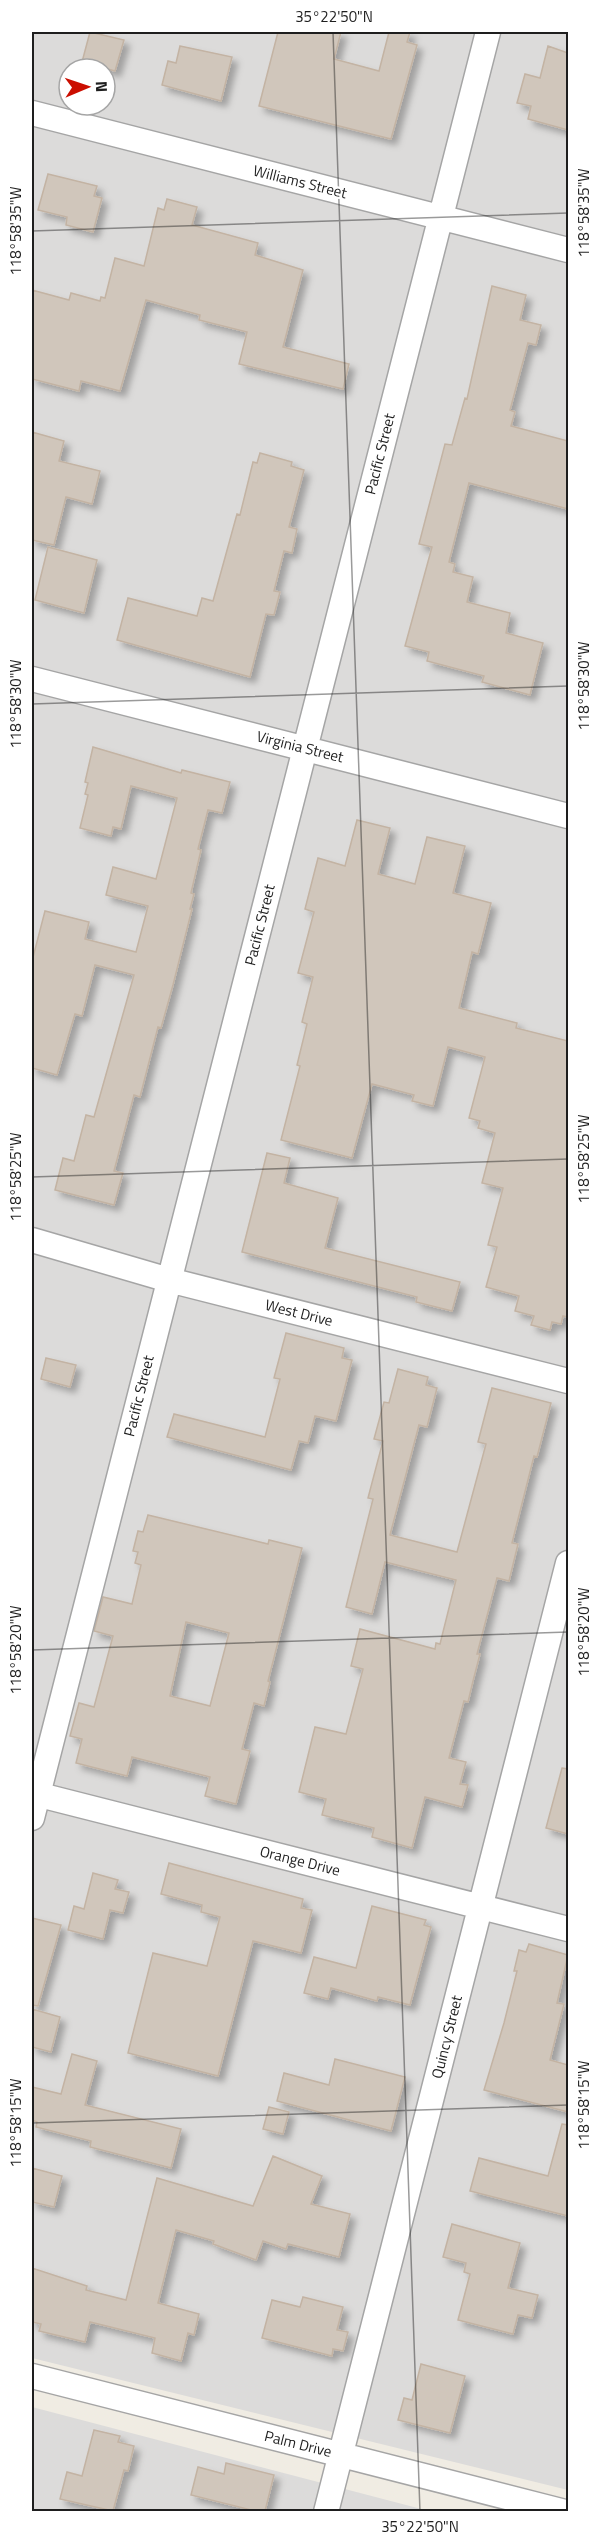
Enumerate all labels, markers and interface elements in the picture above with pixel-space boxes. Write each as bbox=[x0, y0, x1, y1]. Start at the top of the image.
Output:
text: 35°22'50"N bbox=[295, 5, 373, 28]
north arrow bbox=[57, 57, 117, 117]
text: N bbox=[90, 81, 114, 92]
street label: Williams Street bbox=[251, 159, 350, 204]
text: 118°58'35"W bbox=[572, 168, 595, 258]
text: 118°58'35"W bbox=[4, 186, 27, 276]
street label: Pacific Street bbox=[358, 410, 401, 497]
text: 118°58'30"W bbox=[572, 641, 595, 731]
text: 118°58'30"W bbox=[4, 659, 27, 749]
street label: Virginia Street bbox=[254, 725, 347, 769]
street label: Pacific Street bbox=[238, 881, 281, 968]
text: 118°58'25"W bbox=[572, 1114, 595, 1204]
text: 118°58'25"W bbox=[4, 1132, 27, 1222]
street label: West Drive bbox=[263, 1293, 335, 1332]
street label: Pacific Street bbox=[117, 1352, 160, 1439]
text: 118°58'20"W bbox=[572, 1587, 595, 1677]
text: 118°58'20"W bbox=[4, 1605, 27, 1695]
street label: Orange Drive bbox=[258, 1839, 343, 1882]
street label: Quincy Street bbox=[425, 1992, 468, 2081]
text: 118°58'15"W bbox=[572, 2060, 595, 2150]
text: 118°58'15"W bbox=[4, 2078, 27, 2168]
street label: Palm Drive bbox=[262, 2424, 334, 2463]
text: 35°22'50"N bbox=[381, 2515, 459, 2538]

